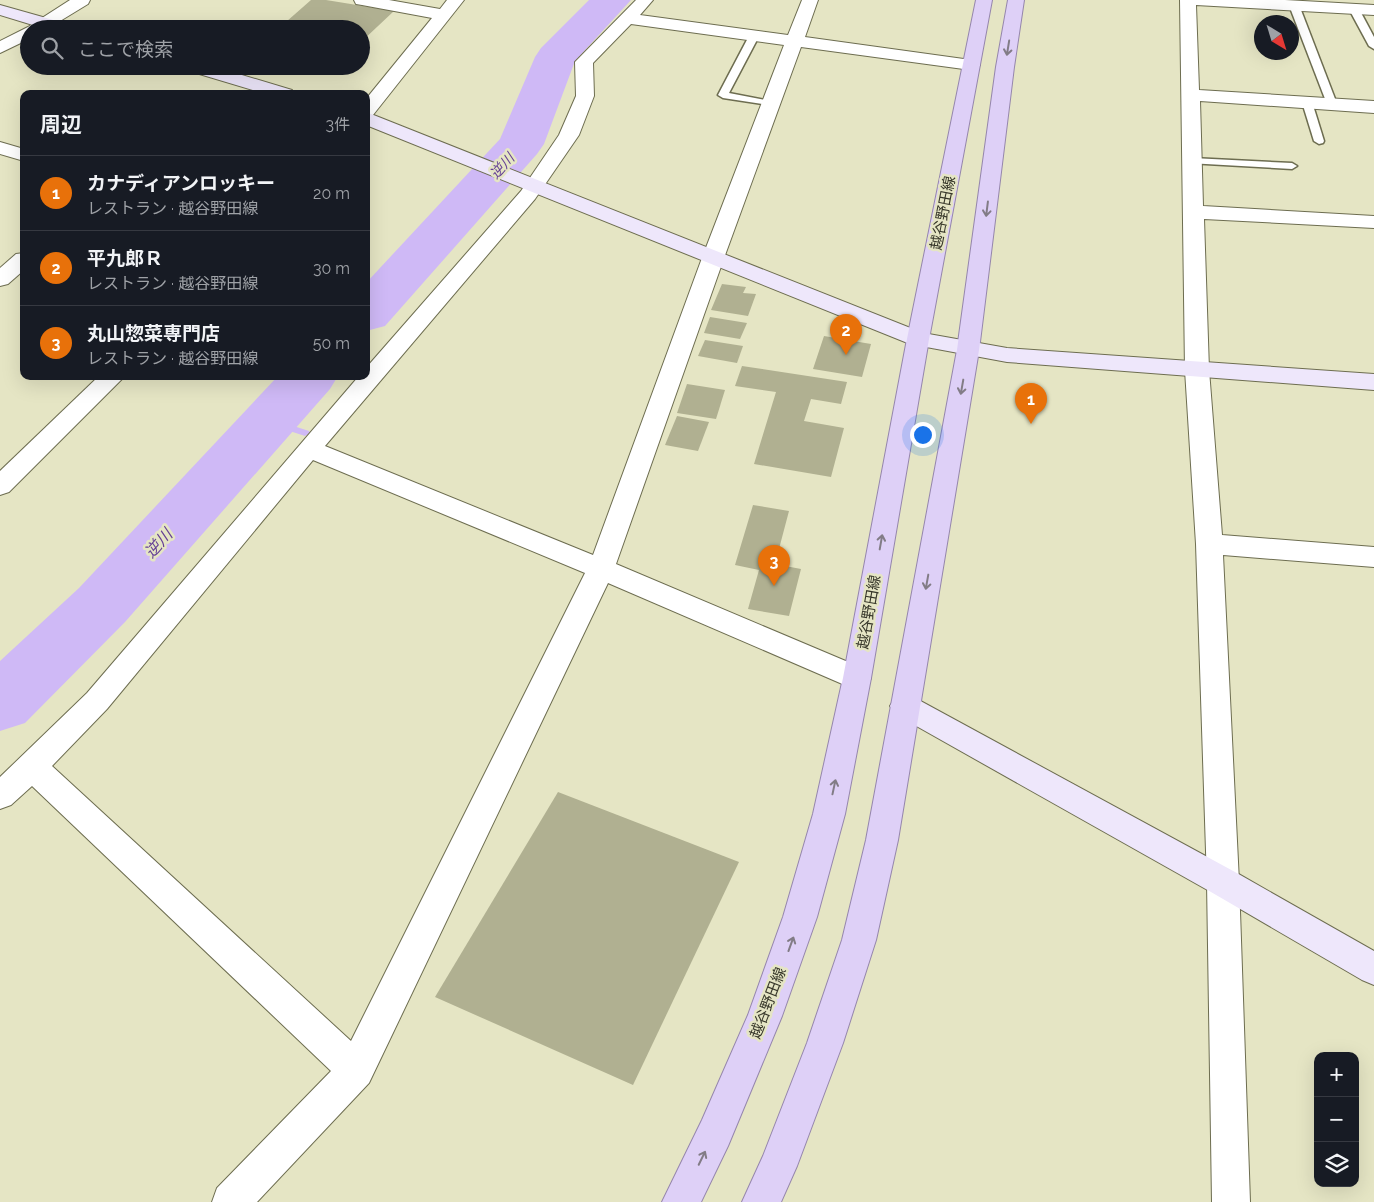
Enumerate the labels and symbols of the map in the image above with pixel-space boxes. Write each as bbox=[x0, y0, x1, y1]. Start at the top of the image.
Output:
north arrow bbox=[1254, 15, 1299, 60]
one-way arrow bbox=[1003, 40, 1013, 56]
water label: 逆川 bbox=[487, 149, 519, 182]
street label: 越谷野田線 bbox=[927, 174, 959, 253]
one-way arrow bbox=[982, 201, 992, 217]
pin: 2 bbox=[830, 314, 862, 355]
one-way arrow bbox=[956, 379, 966, 395]
pin: 1 bbox=[1015, 383, 1047, 424]
your location bbox=[910, 422, 936, 448]
water label: 逆川 bbox=[141, 524, 177, 562]
one-way arrow bbox=[877, 534, 887, 550]
pin: 3 bbox=[758, 545, 790, 586]
street label: 越谷野田線 bbox=[853, 573, 884, 651]
one-way arrow bbox=[922, 574, 932, 590]
one-way arrow bbox=[830, 780, 840, 796]
one-way arrow bbox=[787, 936, 796, 952]
street label: 越谷野田線 bbox=[746, 965, 790, 1042]
one-way arrow bbox=[697, 1151, 707, 1166]

